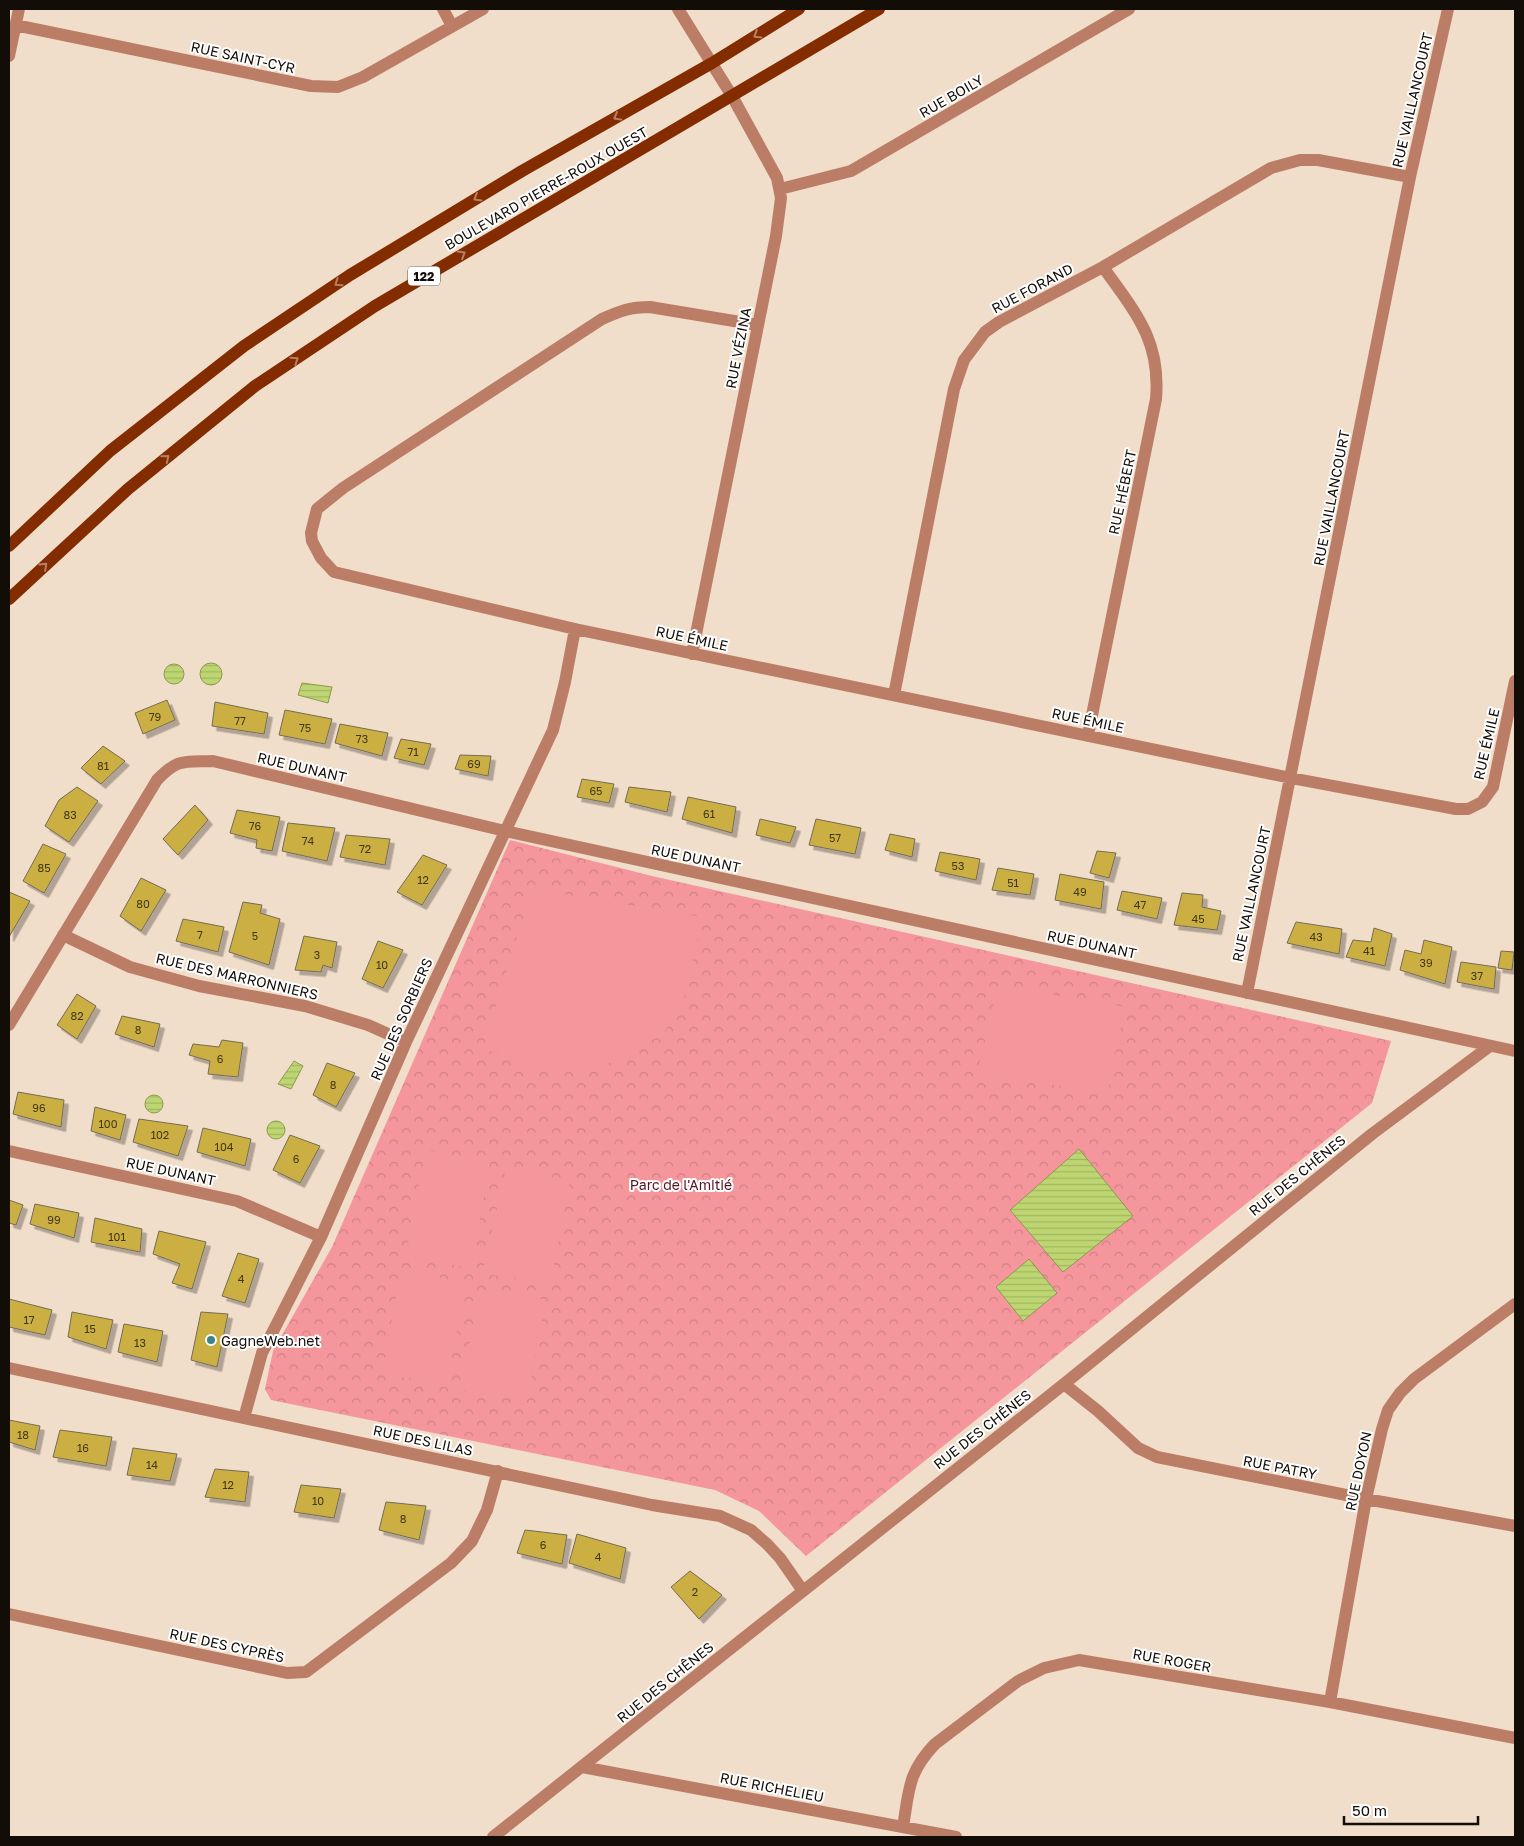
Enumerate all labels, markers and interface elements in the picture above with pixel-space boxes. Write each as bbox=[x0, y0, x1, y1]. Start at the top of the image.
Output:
one-way arrow bbox=[754, 28, 763, 38]
street label: RUE VAILLANCOURT bbox=[1388, 31, 1436, 169]
street label: RUE SAINT-CYR bbox=[189, 38, 297, 76]
street label: RUE BOILY bbox=[916, 71, 986, 121]
one-way arrow bbox=[614, 110, 623, 120]
street label: BOULEVARD PIERRE-ROUX OUEST bbox=[442, 123, 651, 253]
one-way arrow bbox=[473, 191, 482, 201]
one-way arrow bbox=[456, 251, 465, 261]
street label: RUE FORAND bbox=[988, 259, 1076, 317]
road number: 122 bbox=[408, 266, 440, 286]
one-way arrow bbox=[334, 277, 344, 286]
street label: RUE VÉZINA bbox=[722, 305, 754, 390]
one-way arrow bbox=[290, 356, 299, 366]
street label: RUE VAILLANCOURT bbox=[1309, 428, 1353, 567]
street label: RUE HÉBERT bbox=[1105, 447, 1139, 536]
one-way arrow bbox=[160, 456, 169, 464]
one-way arrow bbox=[39, 563, 48, 572]
street label: RUE ÉMILE bbox=[654, 622, 730, 654]
street label: RUE ÉMILE bbox=[1050, 704, 1126, 736]
street label: RUE ÉMILE bbox=[1469, 706, 1503, 782]
house number: 79 bbox=[149, 710, 161, 723]
house number: 77 bbox=[234, 714, 246, 727]
house number: 75 bbox=[299, 721, 311, 734]
house number: 73 bbox=[356, 732, 368, 745]
house number: 71 bbox=[407, 745, 419, 758]
street label: RUE DUNANT bbox=[256, 748, 349, 786]
house number: 69 bbox=[467, 757, 481, 770]
house number: 81 bbox=[97, 759, 109, 772]
house number: 65 bbox=[589, 784, 603, 797]
house number: 61 bbox=[703, 807, 715, 820]
house number: 83 bbox=[63, 808, 77, 821]
house number: 76 bbox=[249, 819, 262, 832]
street label: RUE VAILLANCOURT bbox=[1228, 824, 1274, 963]
house number: 57 bbox=[829, 831, 841, 844]
house number: 74 bbox=[302, 834, 315, 847]
street label: RUE DUNANT bbox=[650, 840, 743, 876]
house number: 72 bbox=[359, 842, 371, 855]
house number: 53 bbox=[952, 859, 964, 872]
house number: 85 bbox=[37, 861, 51, 874]
house number: 12 bbox=[417, 873, 429, 886]
house number: 51 bbox=[1007, 876, 1019, 889]
house number: 49 bbox=[1073, 885, 1087, 898]
house number: 80 bbox=[136, 897, 150, 910]
house number: 47 bbox=[1134, 898, 1146, 911]
house number: 45 bbox=[1191, 912, 1205, 925]
street label: RUE DUNANT bbox=[1046, 926, 1139, 962]
house number: 7 bbox=[197, 928, 203, 941]
house number: 5 bbox=[252, 929, 258, 942]
house number: 43 bbox=[1309, 930, 1323, 943]
house number: 41 bbox=[1363, 944, 1375, 957]
house number: 3 bbox=[314, 948, 320, 961]
street label: RUE DES MARRONNIERS bbox=[154, 949, 320, 1003]
street label: RUE DES SORBIERS bbox=[366, 955, 436, 1083]
house number: 39 bbox=[1419, 956, 1433, 969]
house number: 10 bbox=[376, 958, 388, 971]
house number: 37 bbox=[1471, 969, 1483, 982]
house number: 82 bbox=[70, 1009, 84, 1022]
house number: 8 bbox=[135, 1023, 142, 1036]
house number: 6 bbox=[217, 1052, 224, 1065]
house number: 8 bbox=[330, 1078, 337, 1091]
house number: 96 bbox=[32, 1101, 46, 1114]
house number: 100 bbox=[99, 1117, 118, 1130]
house number: 102 bbox=[151, 1128, 169, 1141]
street label: RUE DES CHÊNES bbox=[1245, 1131, 1349, 1219]
house number: 104 bbox=[215, 1140, 234, 1153]
house number: 6 bbox=[293, 1152, 300, 1165]
street label: RUE DUNANT bbox=[125, 1153, 218, 1189]
park label: Parc de l'Amitié bbox=[630, 1176, 732, 1193]
house number: 99 bbox=[47, 1213, 61, 1226]
house number: 101 bbox=[108, 1230, 126, 1243]
house number: 4 bbox=[238, 1272, 245, 1285]
house number: 17 bbox=[23, 1313, 35, 1326]
house number: 15 bbox=[84, 1322, 96, 1335]
place label: GagneWeb.net bbox=[221, 1332, 320, 1349]
marker: GagneWeb.net bbox=[205, 1334, 217, 1346]
house number: 13 bbox=[134, 1336, 146, 1349]
street label: RUE DES CHÊNES bbox=[930, 1386, 1034, 1472]
street label: RUE DES LILAS bbox=[372, 1421, 474, 1459]
house number: 18 bbox=[17, 1428, 29, 1441]
street label: RUE DOYON bbox=[1341, 1430, 1375, 1512]
house number: 16 bbox=[77, 1441, 89, 1454]
street label: RUE PATRY bbox=[1242, 1452, 1318, 1482]
house number: 14 bbox=[146, 1458, 158, 1471]
house number: 12 bbox=[222, 1478, 234, 1491]
house number: 10 bbox=[312, 1494, 324, 1507]
house number: 8 bbox=[400, 1512, 407, 1525]
house number: 6 bbox=[540, 1538, 547, 1551]
house number: 4 bbox=[595, 1550, 602, 1563]
house number: 2 bbox=[692, 1585, 698, 1598]
street label: RUE DES CYPRÈS bbox=[168, 1625, 286, 1665]
street label: RUE DES CHÊNES bbox=[613, 1638, 717, 1726]
street label: RUE ROGER bbox=[1131, 1645, 1213, 1675]
street label: RUE RICHELIEU bbox=[719, 1769, 825, 1805]
scale bar bbox=[1344, 1794, 1478, 1826]
text: 50 m bbox=[1352, 1801, 1387, 1819]

